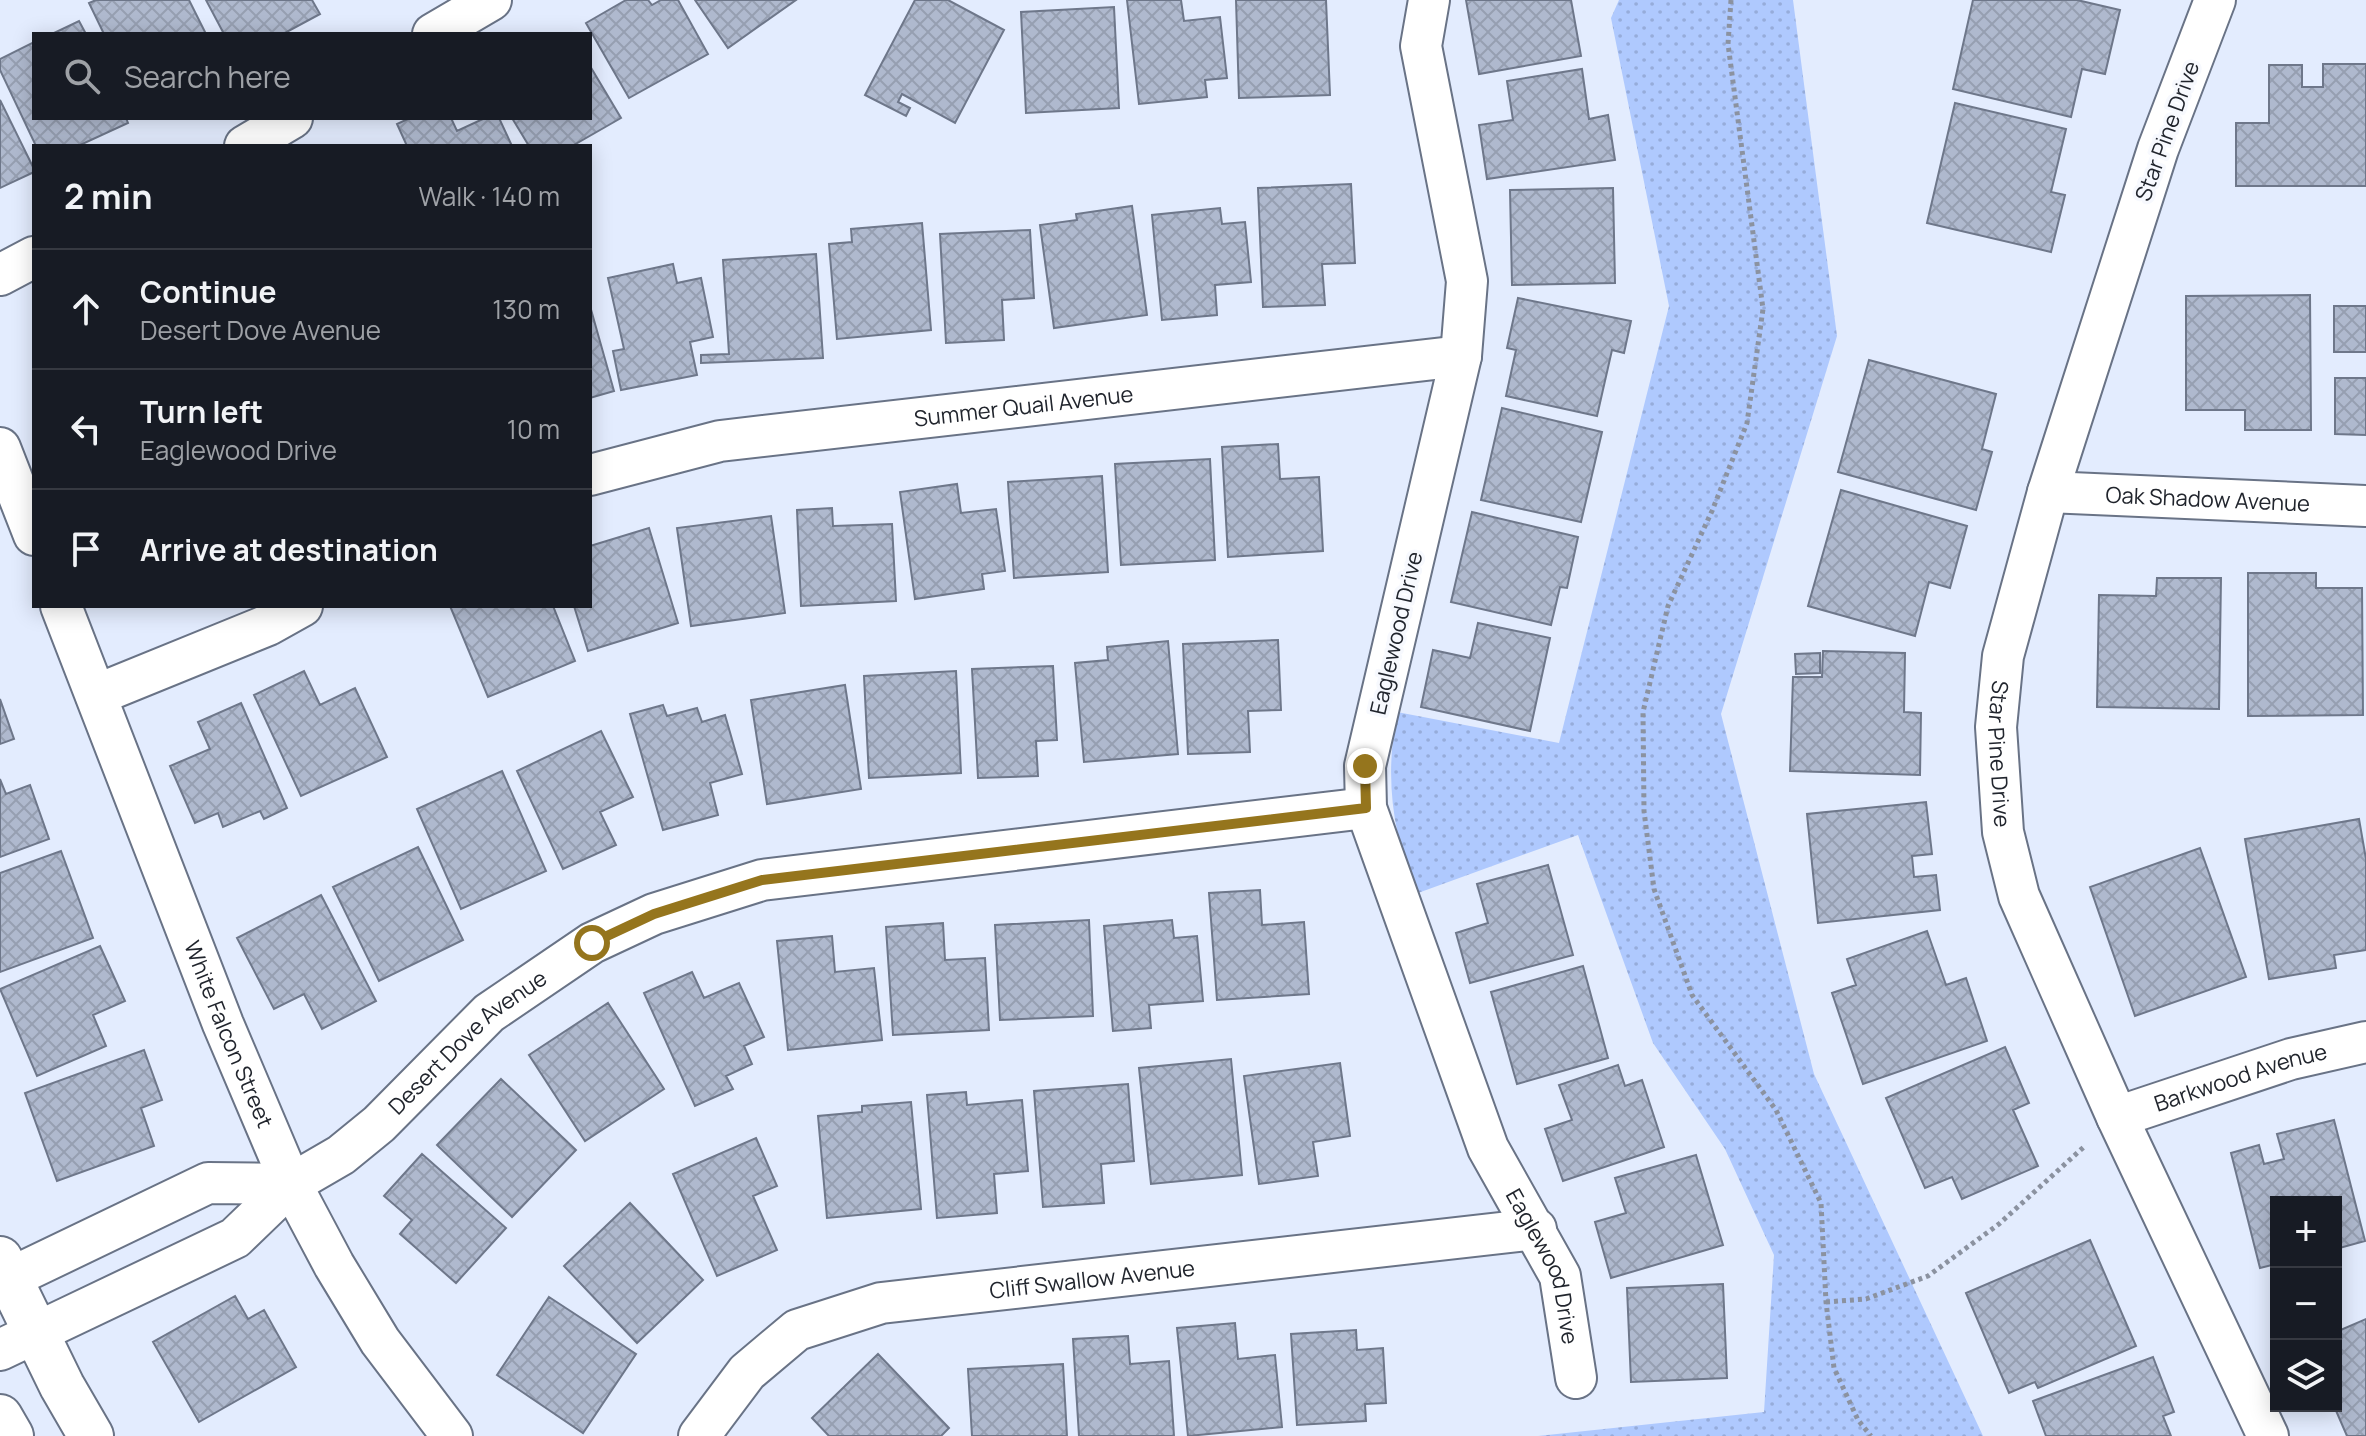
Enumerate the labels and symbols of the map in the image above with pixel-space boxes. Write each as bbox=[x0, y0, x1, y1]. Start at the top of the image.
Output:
street label: Star Pine Drive bbox=[2128, 57, 2206, 205]
street label: Summer Quail Avenue bbox=[912, 379, 1135, 434]
street label: Oak Shadow Avenue bbox=[2105, 480, 2311, 519]
street label: Eaglewood Drive bbox=[1363, 548, 1429, 718]
street label: Star Pine Drive bbox=[1981, 679, 2018, 828]
route end bbox=[1347, 748, 1383, 784]
route start bbox=[574, 925, 610, 961]
street label: White Falcon Street bbox=[177, 936, 280, 1133]
street label: Desert Dove Avenue bbox=[382, 963, 553, 1121]
street label: Barkwood Avenue bbox=[2150, 1036, 2330, 1119]
street label: Eaglewood Drive bbox=[1499, 1183, 1586, 1346]
street label: Cliff Swallow Avenue bbox=[988, 1253, 1197, 1306]

